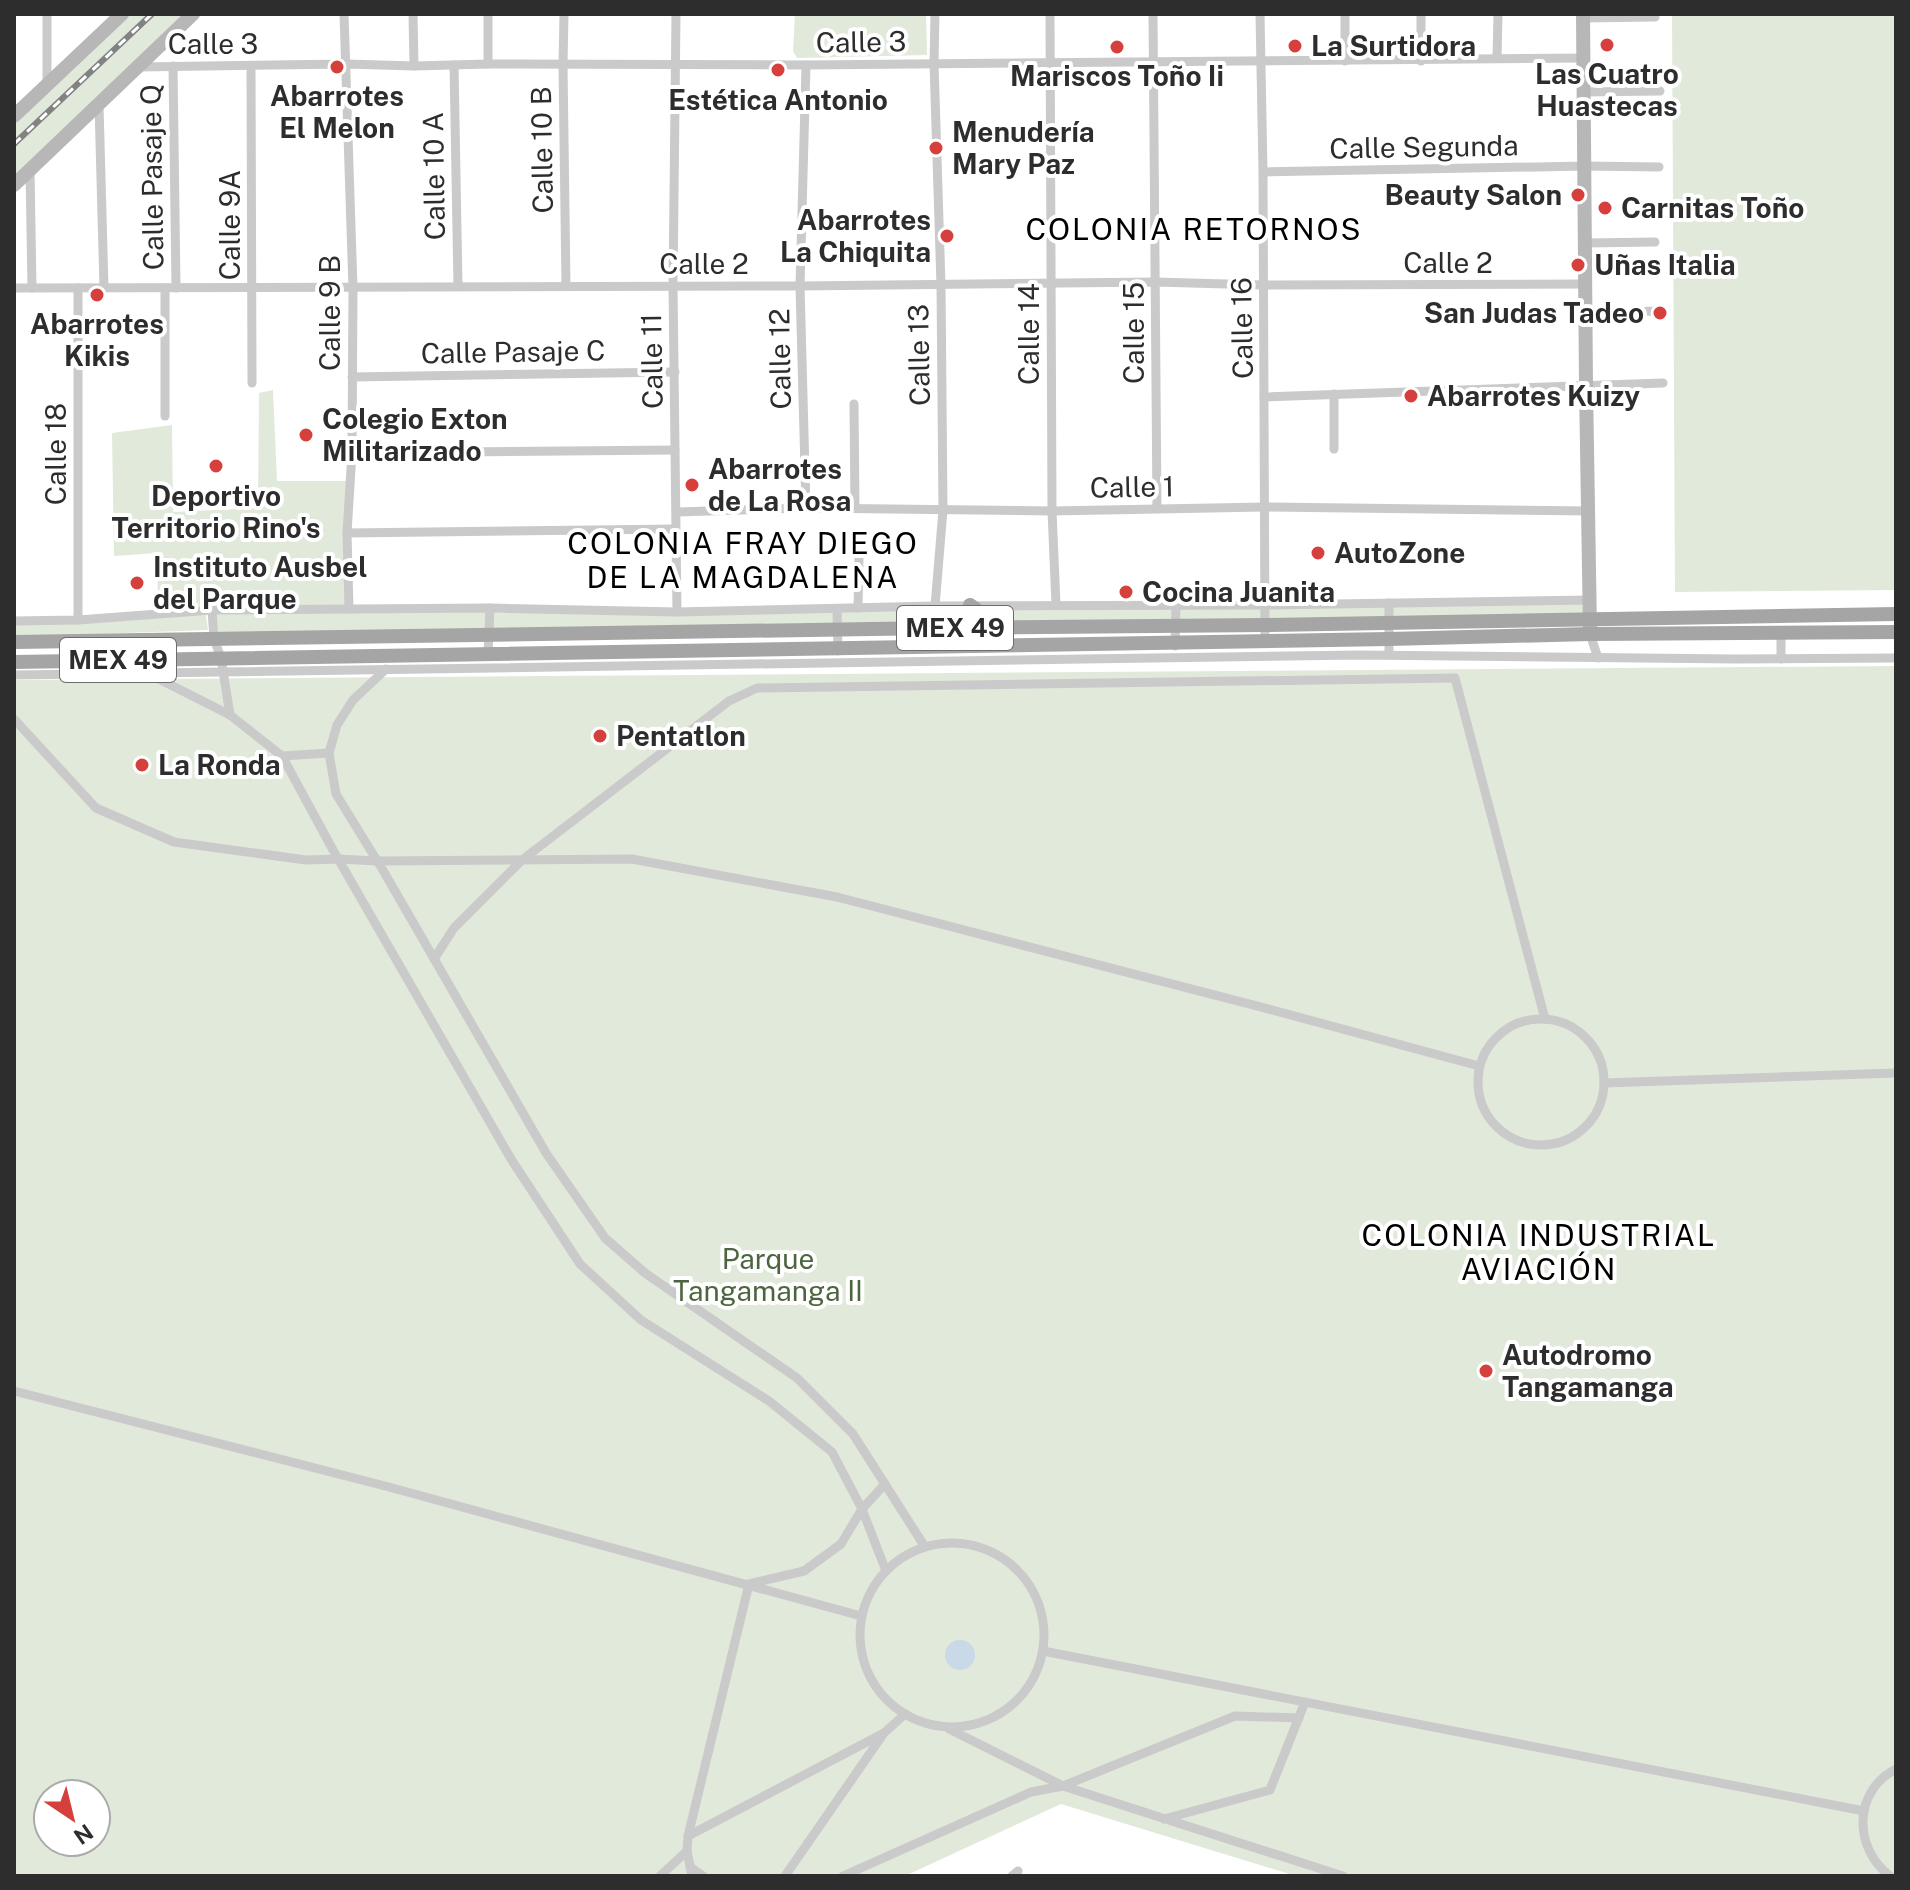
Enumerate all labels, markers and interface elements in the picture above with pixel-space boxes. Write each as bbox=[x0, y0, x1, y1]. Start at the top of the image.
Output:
street label: Calle 3 bbox=[815, 24, 907, 59]
street label: Calle 3 bbox=[168, 27, 258, 60]
place label: La Surtidora bbox=[1311, 29, 1476, 62]
marker: Las Cuatro Huastecas bbox=[1598, 36, 1616, 54]
marker: La Surtidora bbox=[1286, 37, 1304, 55]
marker: Mariscos Toño Ii bbox=[1108, 38, 1126, 56]
place label: Las Cuatro Huastecas bbox=[1535, 57, 1679, 122]
marker: Abarrotes El Melon bbox=[328, 58, 346, 76]
place label: Mariscos Toño Ii bbox=[1010, 59, 1224, 92]
marker: Estética Antonio bbox=[769, 61, 787, 79]
place label: Abarrotes El Melon bbox=[270, 79, 404, 144]
place label: Estética Antonio bbox=[668, 83, 888, 116]
street label: Calle Pasaje Q bbox=[133, 84, 170, 270]
street label: Calle 10 B bbox=[524, 86, 559, 214]
street label: Calle 10 A bbox=[416, 112, 451, 240]
place label: Menudería Mary Paz bbox=[952, 115, 1095, 180]
street label: Calle Segunda bbox=[1329, 128, 1519, 165]
marker: Menudería Mary Paz bbox=[927, 139, 945, 157]
street label: Calle 9A bbox=[213, 170, 246, 280]
place label: Beauty Salon bbox=[1384, 178, 1562, 211]
marker: Beauty Salon bbox=[1569, 186, 1587, 204]
place label: Carnitas Toño bbox=[1621, 191, 1804, 224]
marker: Carnitas Toño bbox=[1596, 199, 1614, 217]
place label: Abarrotes La Chiquita bbox=[780, 203, 931, 268]
district label: COLONIA RETORNOS bbox=[1025, 211, 1363, 247]
marker: Abarrotes La Chiquita bbox=[938, 227, 956, 245]
street label: Calle 2 bbox=[1403, 246, 1493, 279]
street label: Calle 2 bbox=[659, 247, 749, 280]
place label: Uñas Italia bbox=[1594, 248, 1736, 281]
street label: Calle 9 B bbox=[313, 255, 346, 371]
marker: Uñas Italia bbox=[1569, 256, 1587, 274]
street label: Calle 16 bbox=[1224, 277, 1259, 379]
street label: Calle 15 bbox=[1117, 282, 1150, 384]
street label: Calle 14 bbox=[1012, 283, 1045, 385]
marker: Abarrotes Kikis bbox=[88, 286, 106, 304]
place label: San Judas Tadeo bbox=[1424, 296, 1644, 329]
street label: Calle 13 bbox=[901, 304, 936, 406]
marker: San Judas Tadeo bbox=[1651, 304, 1669, 322]
place label: Abarrotes Kikis bbox=[30, 307, 164, 372]
street label: Calle 12 bbox=[762, 308, 797, 410]
street label: Calle 11 bbox=[634, 313, 669, 409]
street label: Calle Pasaje C bbox=[420, 333, 606, 370]
place label: Abarrotes Kuizy bbox=[1427, 379, 1640, 412]
marker: Abarrotes Kuizy bbox=[1402, 387, 1420, 405]
place label: Colegio Exton Militarizado bbox=[322, 402, 508, 467]
street label: Calle 18 bbox=[39, 403, 72, 505]
marker: Colegio Exton Militarizado bbox=[297, 426, 315, 444]
place label: Abarrotes de La Rosa bbox=[708, 452, 851, 517]
marker: Deportivo Territorio Rino's bbox=[207, 457, 225, 475]
street label: Calle 1 bbox=[1090, 469, 1174, 504]
marker: Abarrotes de La Rosa bbox=[683, 476, 701, 494]
place label: Deportivo Territorio Rino's bbox=[112, 479, 320, 544]
district label: COLONIA FRAY DIEGO DE LA MAGDALENA bbox=[567, 525, 919, 595]
place label: AutoZone bbox=[1334, 536, 1465, 569]
marker: AutoZone bbox=[1309, 544, 1327, 562]
place label: Instituto Ausbel del Parque bbox=[153, 550, 367, 615]
marker: Instituto Ausbel del Parque bbox=[128, 574, 146, 592]
place label: Cocina Juanita bbox=[1142, 575, 1335, 608]
marker: Cocina Juanita bbox=[1117, 583, 1135, 601]
road number: MEX 49 bbox=[897, 606, 1013, 650]
road number: MEX 49 bbox=[60, 638, 176, 682]
place label: Pentatlon bbox=[616, 719, 746, 752]
marker: Pentatlon bbox=[591, 727, 609, 745]
place label: La Ronda bbox=[158, 748, 281, 781]
marker: La Ronda bbox=[133, 756, 151, 774]
district label: COLONIA INDUSTRIAL AVIACIÓN bbox=[1362, 1217, 1716, 1287]
park label: Parque Tangamanga II bbox=[673, 1242, 863, 1307]
place label: Autodromo Tangamanga bbox=[1502, 1338, 1674, 1403]
marker: Autodromo Tangamanga bbox=[1477, 1362, 1495, 1380]
north arrow bbox=[32, 1778, 112, 1858]
text: N bbox=[69, 1819, 98, 1850]

